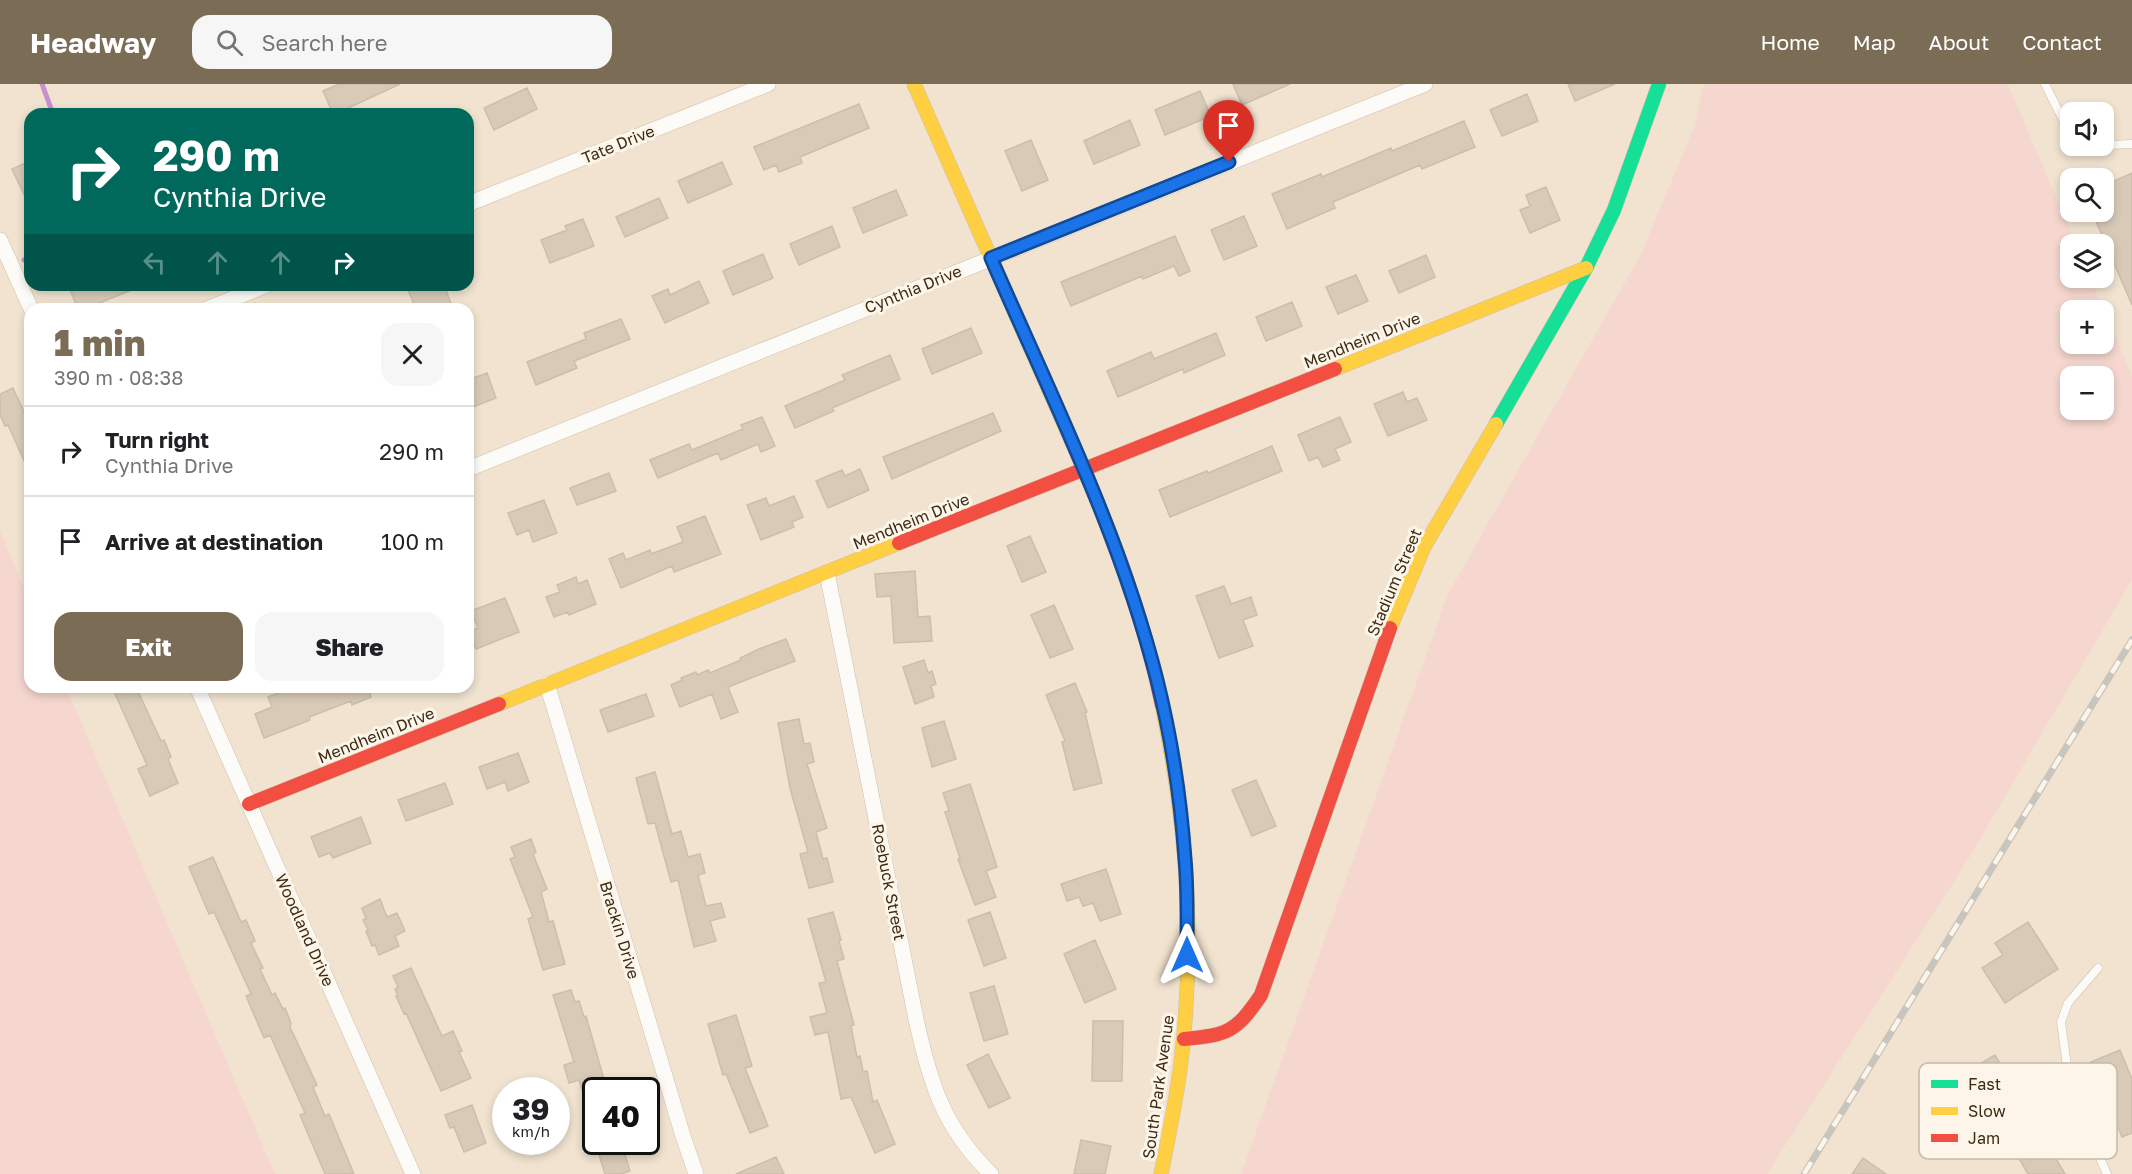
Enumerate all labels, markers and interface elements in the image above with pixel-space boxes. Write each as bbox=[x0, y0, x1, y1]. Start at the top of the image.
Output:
search box bbox=[192, 15, 612, 69]
text: Headway bbox=[30, 26, 156, 59]
icon: search bbox=[213, 26, 246, 59]
text: Search here bbox=[261, 29, 387, 56]
text: Home bbox=[1760, 29, 1820, 55]
text: Map bbox=[1853, 29, 1896, 55]
text: About bbox=[1929, 29, 1989, 55]
text: Contact bbox=[2022, 29, 2102, 55]
pin bbox=[1203, 100, 1254, 162]
map controls bbox=[2060, 102, 2114, 420]
button: sound bbox=[2060, 102, 2114, 156]
icon: arrive bbox=[1212, 109, 1245, 142]
street label: Tate Drive bbox=[579, 120, 657, 168]
text: 290 m bbox=[153, 130, 280, 180]
icon: right bbox=[54, 132, 132, 210]
button: search bbox=[2060, 168, 2114, 222]
text: Cynthia Drive bbox=[153, 181, 326, 213]
button: layers bbox=[2060, 234, 2114, 288]
icon: left bbox=[138, 246, 171, 279]
icon: ahead bbox=[201, 246, 234, 279]
icon: ahead bbox=[264, 246, 297, 279]
icon: right bbox=[327, 246, 360, 279]
street label: Cynthia Drive bbox=[862, 260, 964, 318]
button: + bbox=[2060, 300, 2114, 354]
street label: Mendheim Drive bbox=[1301, 308, 1423, 372]
text: 1 min bbox=[54, 321, 145, 364]
button: close bbox=[381, 323, 444, 386]
text: 390 m · 08:38 bbox=[54, 365, 183, 389]
button: − bbox=[2060, 366, 2114, 420]
text: Turn right bbox=[105, 426, 209, 453]
icon: right bbox=[54, 435, 87, 468]
text: 290 m bbox=[379, 438, 444, 465]
text: Cynthia Drive bbox=[105, 453, 233, 477]
street label: Mendheim Drive bbox=[850, 489, 972, 553]
icon: arrive bbox=[54, 525, 87, 558]
street label: Stadium Street bbox=[1362, 525, 1426, 639]
text: Arrive at destination bbox=[105, 528, 323, 555]
text: 100 m bbox=[381, 528, 444, 555]
button: Exit bbox=[54, 612, 243, 681]
button: Share bbox=[255, 612, 444, 681]
street label: Mendheim Drive bbox=[315, 703, 437, 767]
street label: Roebuck Street bbox=[868, 822, 910, 942]
street label: Woodland Drive bbox=[271, 871, 339, 989]
street label: Brackin Drive bbox=[596, 879, 644, 981]
position arrow bbox=[1155, 923, 1219, 987]
street label: South Park Avenue bbox=[1138, 1014, 1178, 1160]
legend bbox=[1919, 1063, 2117, 1159]
text: Fast bbox=[1968, 1074, 2001, 1094]
speed limit sign: 40 bbox=[582, 1077, 660, 1155]
text: 39 bbox=[512, 1091, 550, 1127]
text: Slow bbox=[1968, 1101, 2006, 1121]
text: km/h bbox=[512, 1122, 550, 1140]
text: Jam bbox=[1968, 1128, 2000, 1148]

